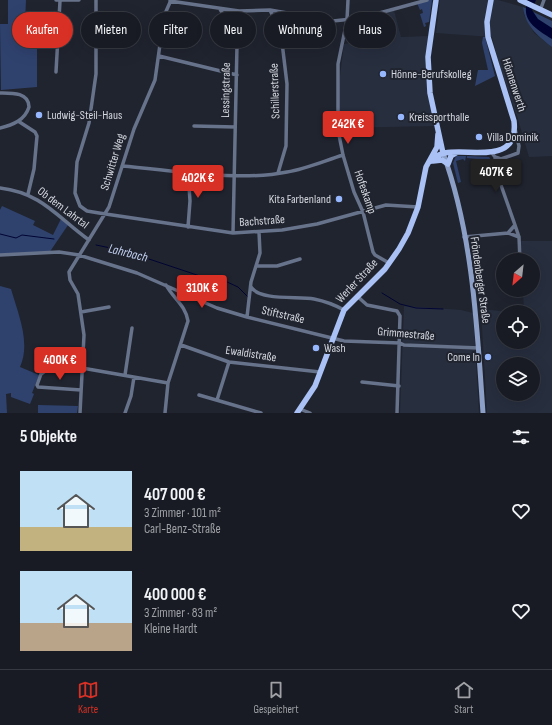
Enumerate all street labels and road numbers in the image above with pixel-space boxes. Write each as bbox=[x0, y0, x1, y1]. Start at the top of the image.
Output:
street label: Hönnenwerth bbox=[498, 56, 530, 114]
street label: Lessingstraße bbox=[218, 62, 234, 118]
street label: Schillerstraße bbox=[267, 63, 283, 119]
street label: Schwitter Weg bbox=[97, 132, 129, 192]
street label: Hofeskamp bbox=[351, 168, 379, 216]
street label: Ob dem Lahrtal bbox=[34, 184, 92, 232]
street label: Bachstraße bbox=[239, 212, 285, 230]
street label: Fröndenberger Straße bbox=[467, 236, 494, 324]
street label: Werler Straße bbox=[333, 256, 381, 306]
street label: Stiftstraße bbox=[260, 303, 306, 327]
street label: Grimmestraße bbox=[377, 324, 436, 344]
street label: Ewaldistraße bbox=[224, 343, 278, 365]

